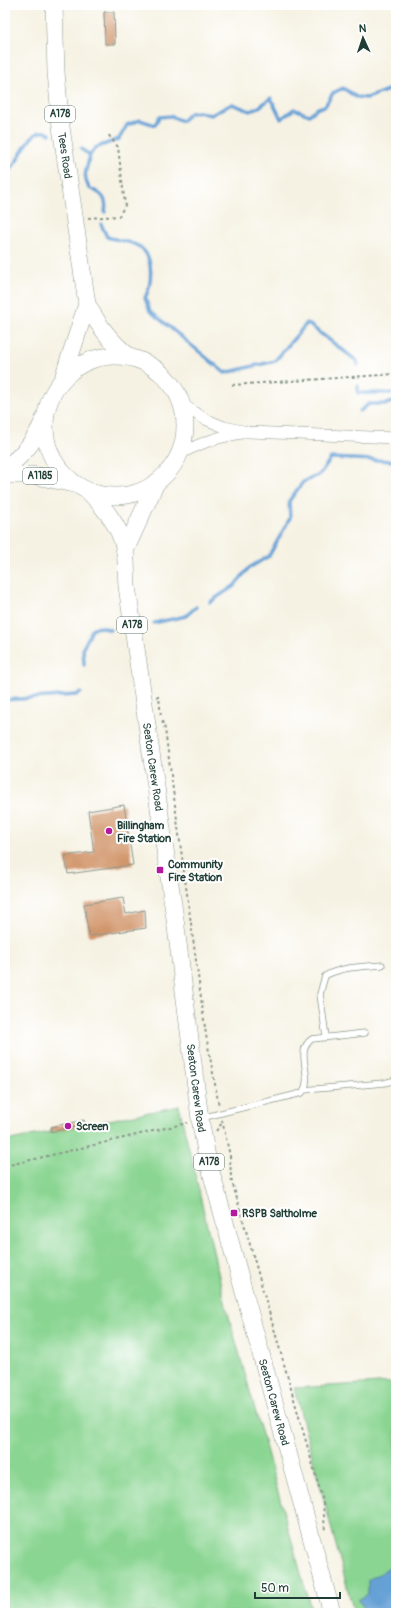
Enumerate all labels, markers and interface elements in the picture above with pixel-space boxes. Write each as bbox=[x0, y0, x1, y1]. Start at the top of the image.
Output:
north arrow bbox=[343, 18, 383, 58]
text: N bbox=[358, 22, 367, 35]
road number: A178 bbox=[45, 106, 75, 122]
street label: Tees Road bbox=[55, 132, 75, 179]
road number: A1185 bbox=[23, 468, 57, 484]
road number: A178 bbox=[117, 617, 147, 633]
street label: Seaton Carew Road bbox=[140, 722, 166, 812]
place label: Billingham Fire Station bbox=[117, 819, 171, 845]
marker: Billingham Fire Station bbox=[104, 826, 114, 836]
place label: Community Fire Station bbox=[168, 858, 223, 884]
marker: Community Fire Station bbox=[155, 865, 165, 875]
street label: Seaton Carew Road bbox=[184, 1043, 209, 1133]
place label: Screen bbox=[76, 1120, 109, 1133]
marker: Screen bbox=[63, 1121, 73, 1131]
road number: A178 bbox=[194, 1154, 224, 1170]
place label: RSPB Saltholme bbox=[242, 1207, 317, 1220]
marker: RSPB Saltholme bbox=[229, 1208, 239, 1218]
street label: Seaton Carew Road bbox=[256, 1357, 292, 1447]
scale bar bbox=[255, 1574, 340, 1600]
text: 50 m bbox=[261, 1581, 289, 1596]

